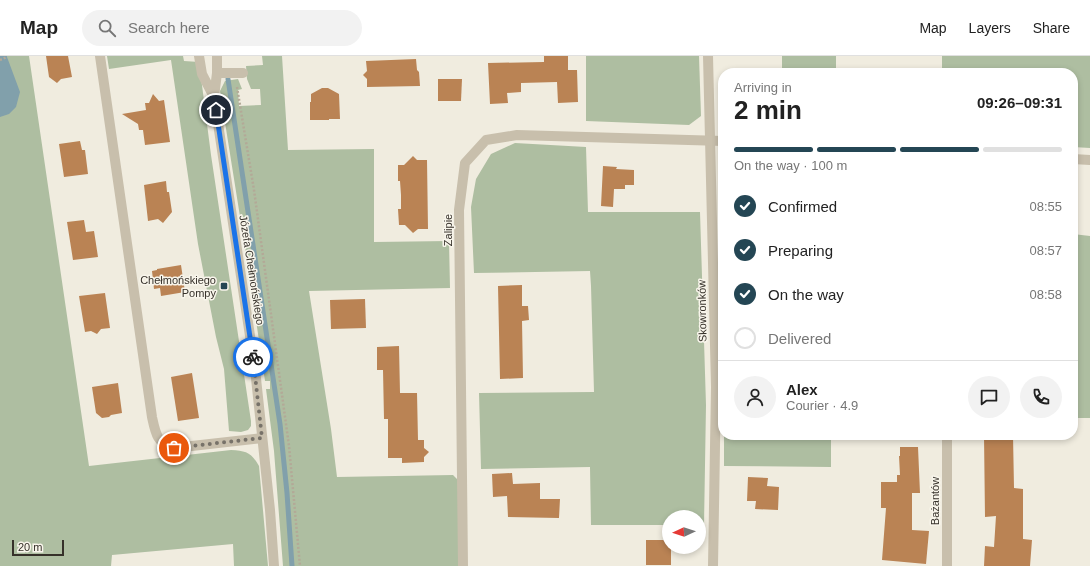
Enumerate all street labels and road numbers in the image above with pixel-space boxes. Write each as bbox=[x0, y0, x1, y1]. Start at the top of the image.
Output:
street label: Józefa Chełmońskiego bbox=[237, 214, 267, 326]
street label: Zalipie bbox=[442, 214, 454, 246]
street label: Skowronków bbox=[695, 280, 709, 342]
street label: Bażantów bbox=[929, 477, 941, 525]

